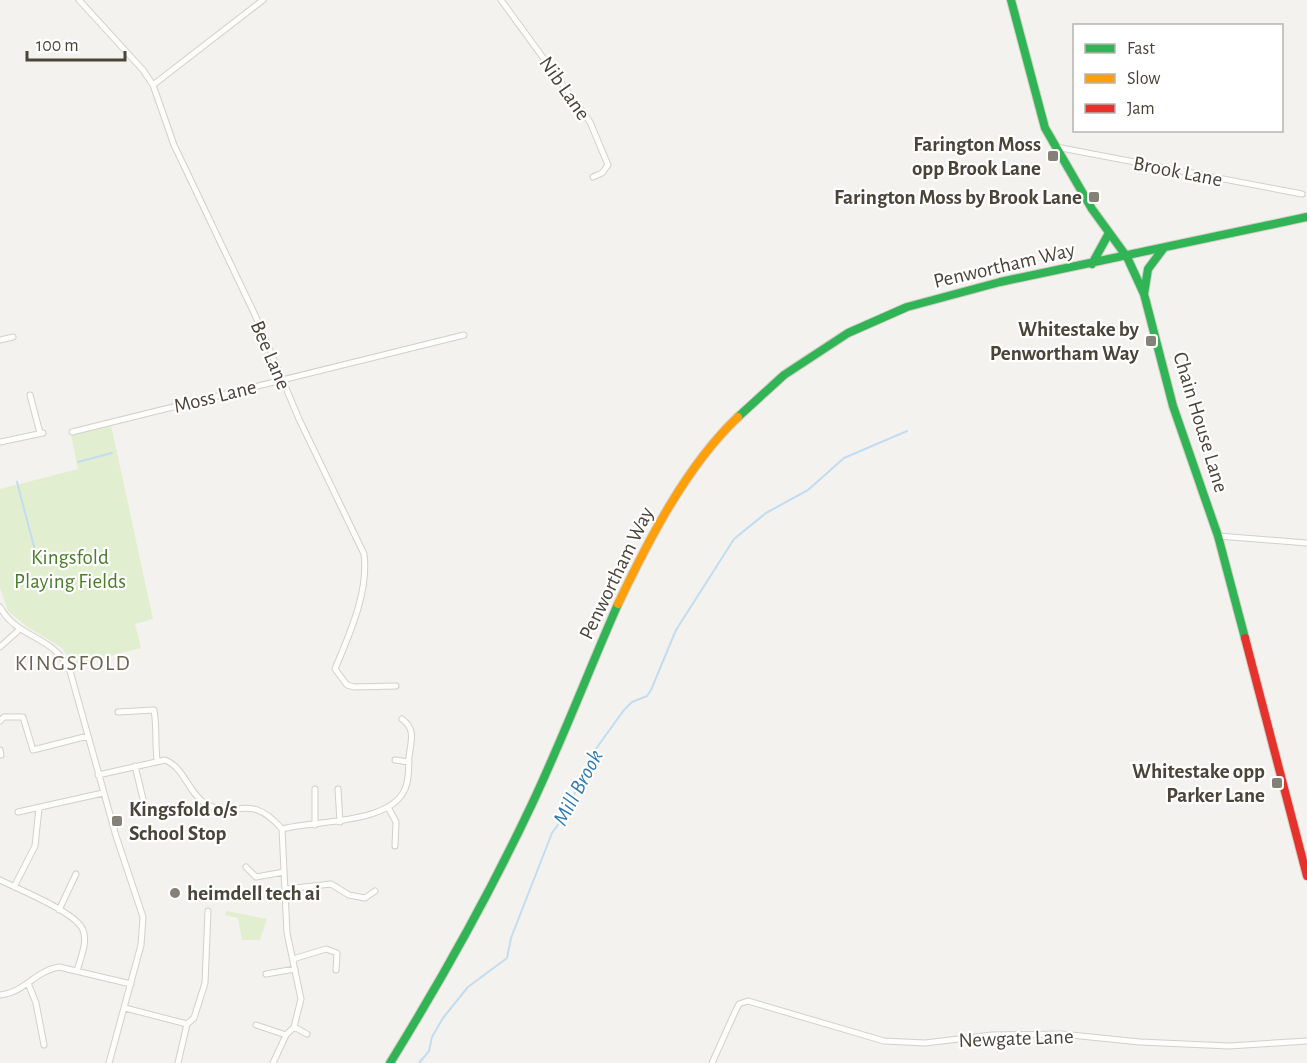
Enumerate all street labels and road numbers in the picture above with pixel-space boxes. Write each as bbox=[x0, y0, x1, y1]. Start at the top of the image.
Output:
street label: Nib Lane bbox=[535, 53, 594, 124]
street label: Brook Lane bbox=[1132, 153, 1224, 190]
street label: Penwortham Way bbox=[931, 239, 1077, 292]
street label: Bee Lane bbox=[247, 318, 294, 393]
street label: Chain House Lane bbox=[1169, 349, 1232, 495]
street label: Moss Lane bbox=[172, 376, 259, 417]
street label: Penwortham Way bbox=[575, 504, 658, 643]
street label: Newgate Lane bbox=[958, 1026, 1074, 1051]

